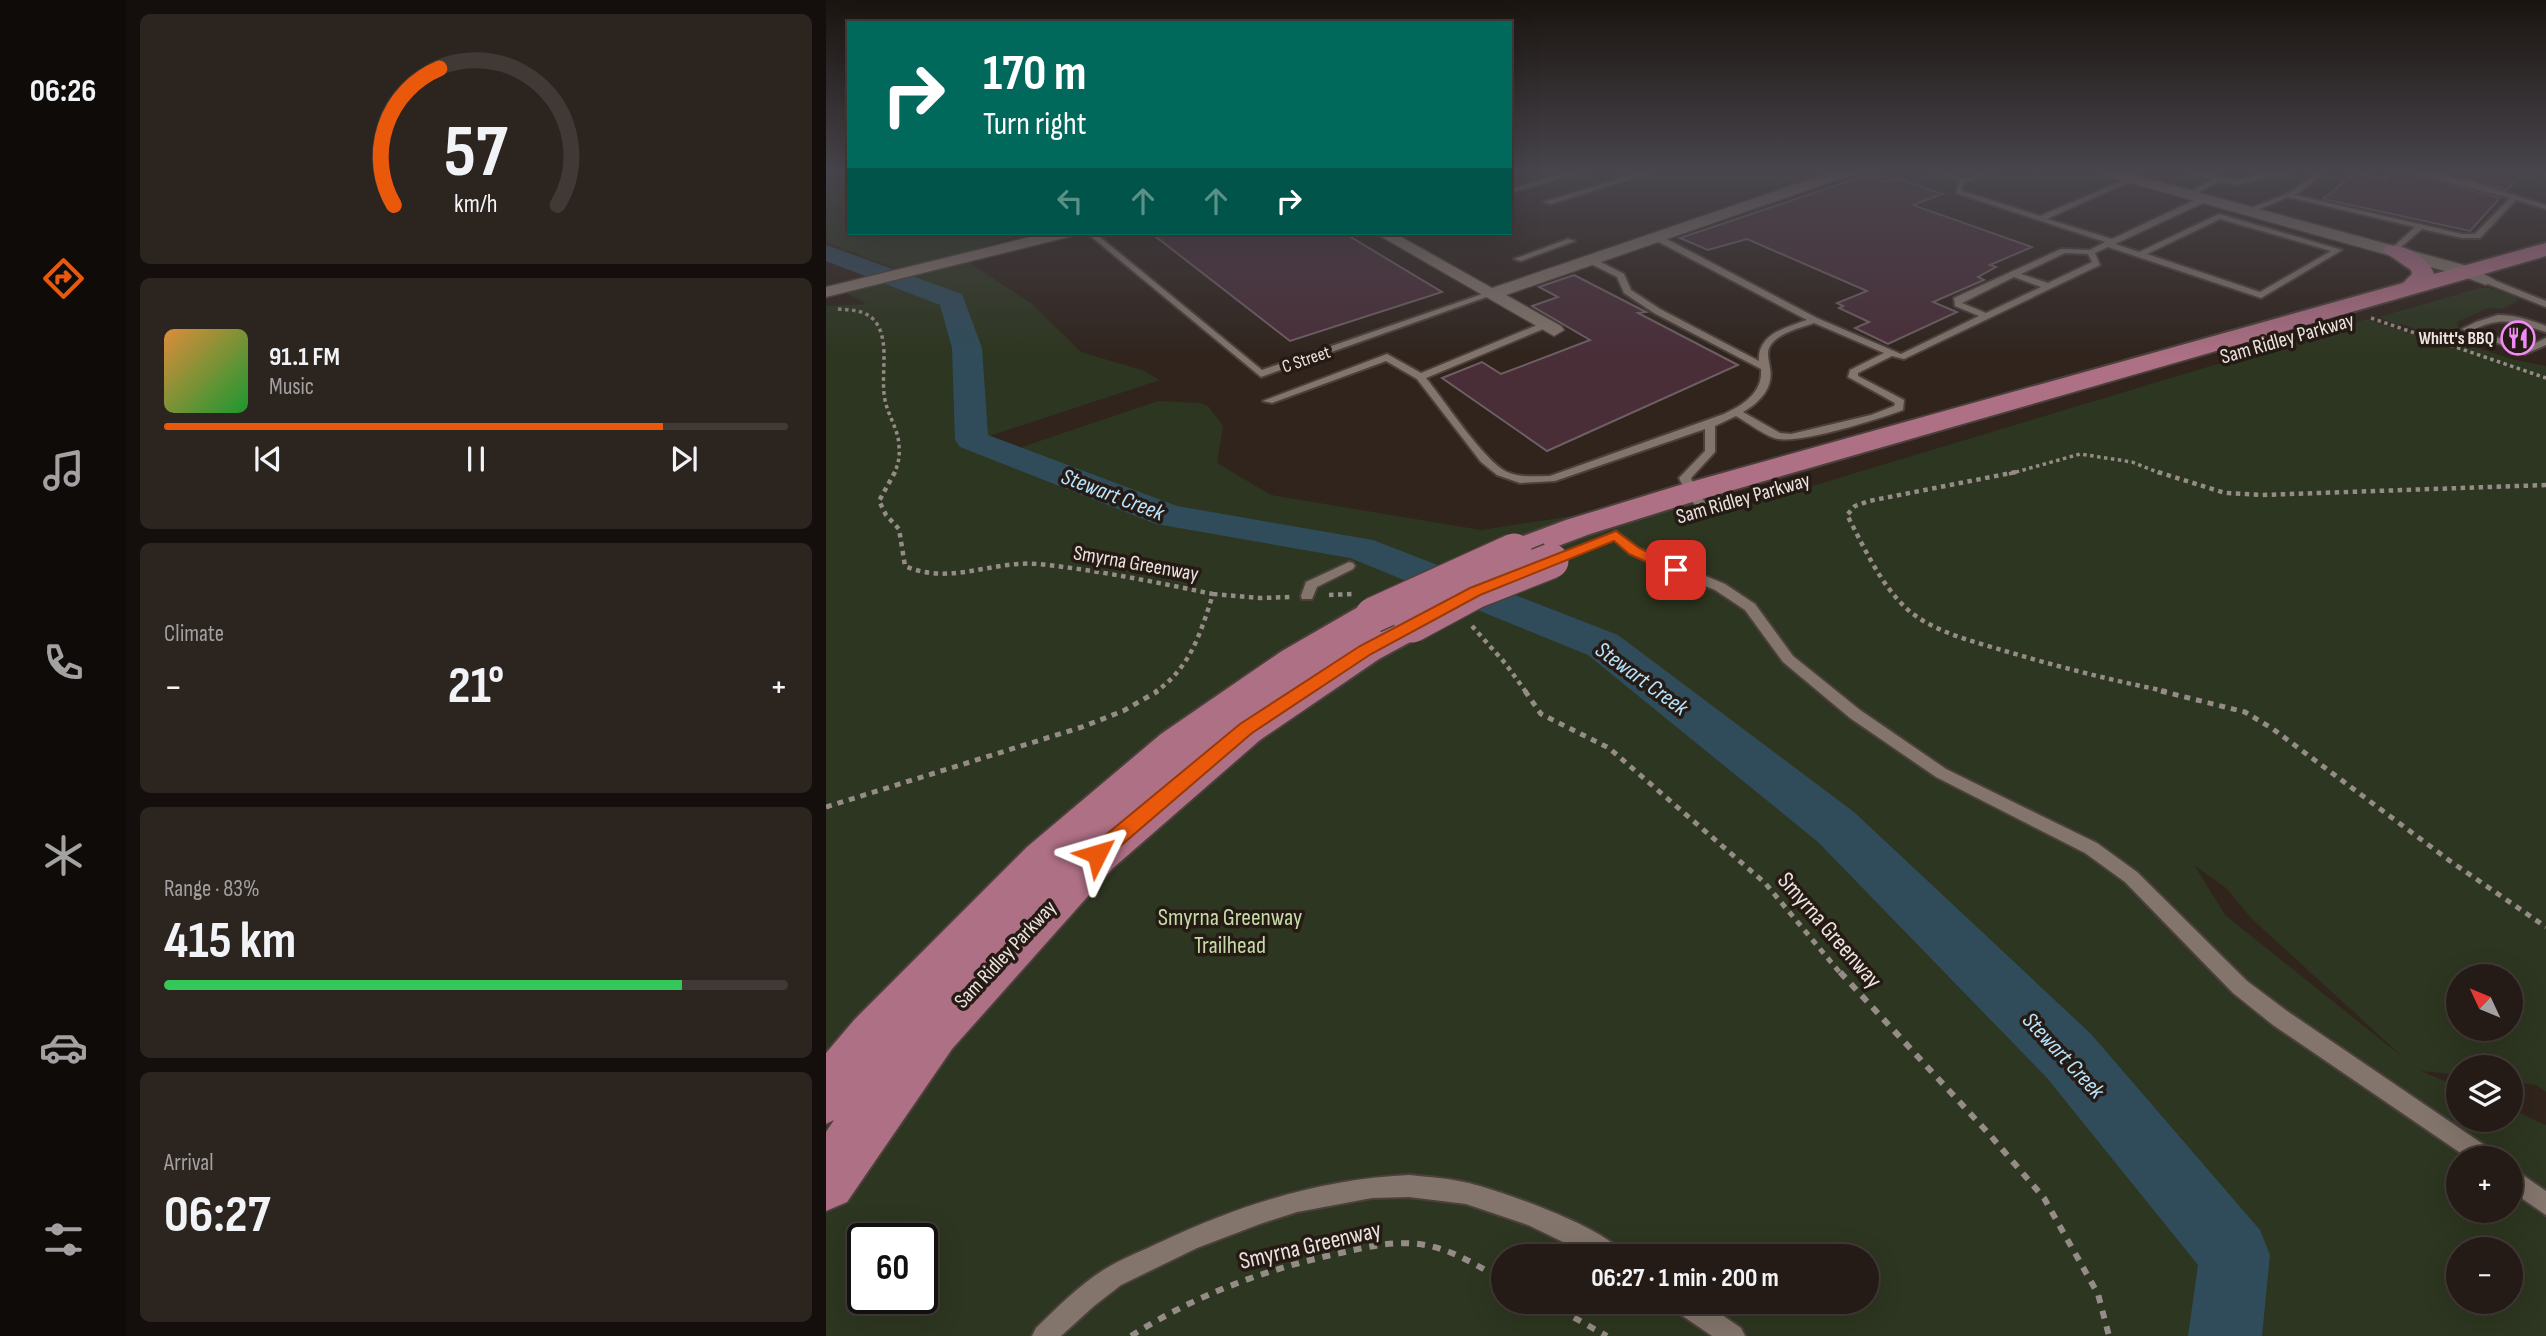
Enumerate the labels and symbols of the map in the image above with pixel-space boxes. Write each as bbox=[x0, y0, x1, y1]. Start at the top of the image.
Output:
street label: Sam Ridley Parkway bbox=[2217, 307, 2357, 370]
restaurant icon: Whitt's BBQ bbox=[2499, 319, 2537, 357]
place label: Whitt's BBQ bbox=[2418, 328, 2494, 349]
street label: C Street bbox=[1279, 341, 1333, 377]
water label: Stewart Creek bbox=[1057, 463, 1169, 528]
street label: Sam Ridley Parkway bbox=[1673, 467, 1813, 530]
street label: Smyrna Greenway bbox=[1071, 540, 1200, 587]
pin bbox=[1646, 540, 1706, 600]
water label: Stewart Creek bbox=[1590, 636, 1694, 723]
position arrow bbox=[1060, 817, 1134, 891]
street label: Smyrna Greenway bbox=[1771, 866, 1888, 994]
street label: Sam Ridley Parkway bbox=[949, 895, 1062, 1013]
park label: Smyrna Greenway Trailhead bbox=[1158, 903, 1302, 960]
north arrow bbox=[2446, 964, 2524, 1041]
water label: Stewart Creek bbox=[2016, 1007, 2111, 1106]
street label: Smyrna Greenway bbox=[1236, 1215, 1384, 1276]
speed limit sign: 60 bbox=[847, 1223, 938, 1314]

